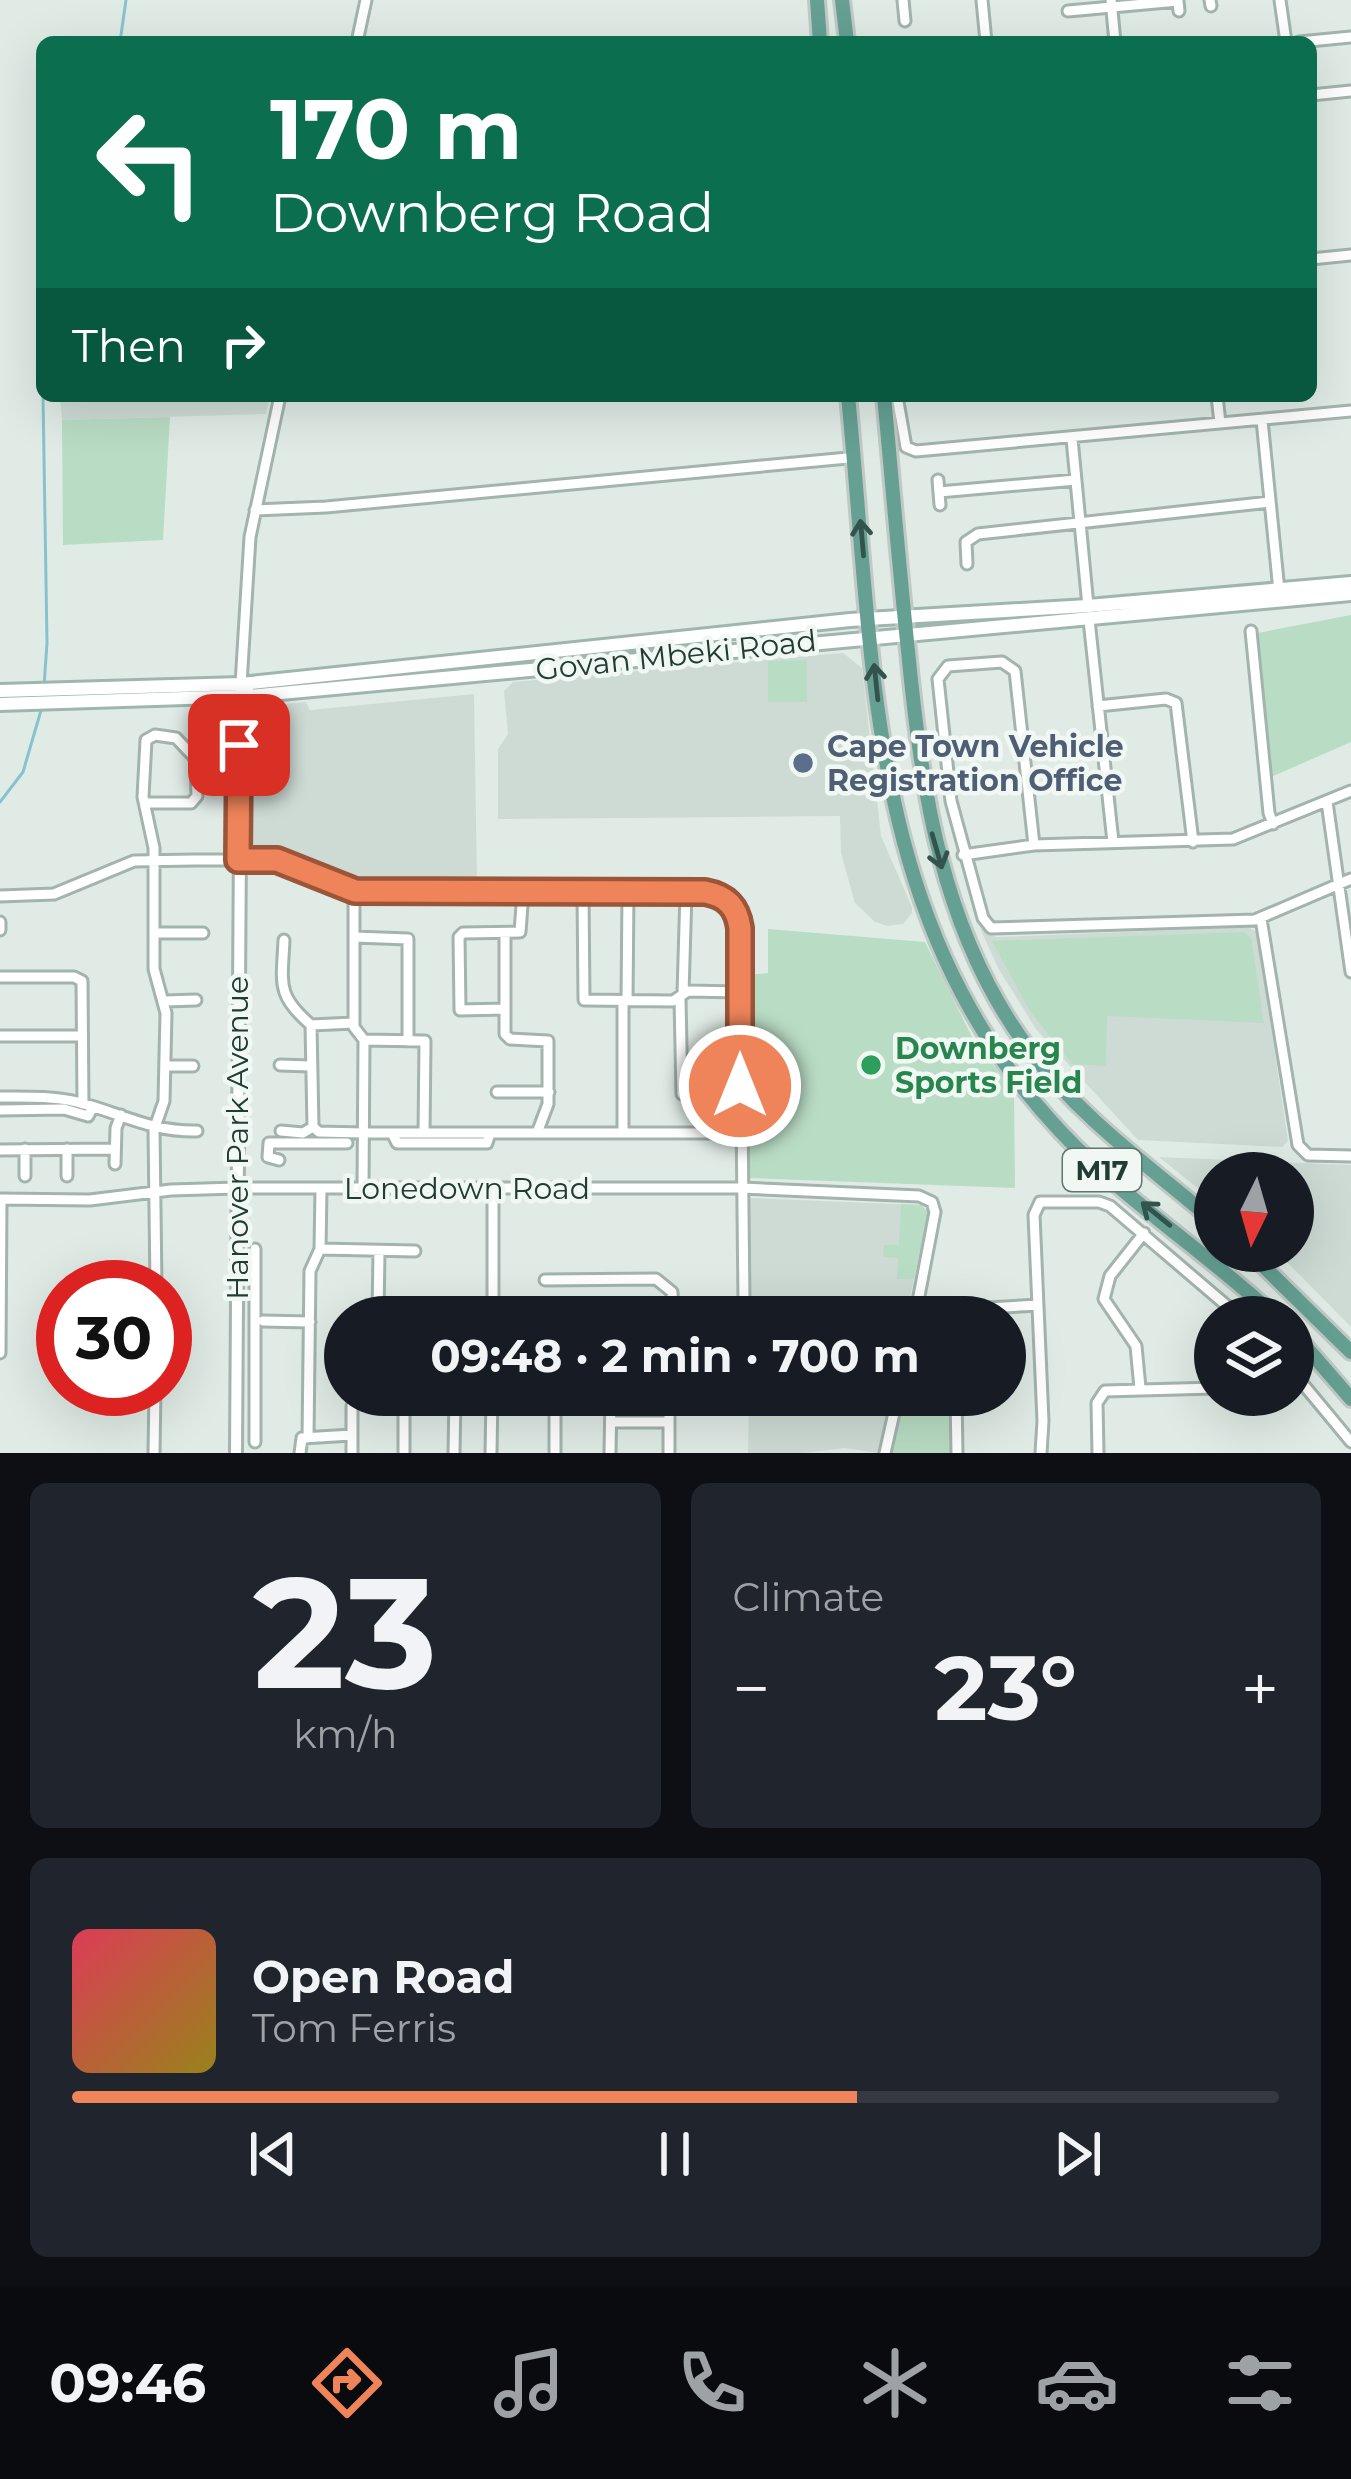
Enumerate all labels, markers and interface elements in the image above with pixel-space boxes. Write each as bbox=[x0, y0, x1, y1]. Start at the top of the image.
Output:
text: 170 m bbox=[270, 78, 522, 180]
icon: left bbox=[72, 84, 228, 240]
text: Downberg Road bbox=[270, 180, 714, 246]
icon: right bbox=[210, 312, 276, 378]
text: Then bbox=[72, 318, 186, 373]
one-way arrow bbox=[850, 519, 873, 558]
street label: Govan Mbeki Road bbox=[534, 622, 818, 688]
one-way arrow bbox=[865, 663, 887, 702]
pin bbox=[188, 694, 290, 796]
icon: arrive bbox=[206, 712, 272, 778]
place label: Cape Town Vehicle Registration Office bbox=[827, 728, 1124, 799]
marker: Cape Town Vehicle Registration Office bbox=[790, 750, 816, 776]
one-way arrow bbox=[927, 831, 949, 869]
street label: Hanover Park Avenue bbox=[219, 976, 256, 1300]
position arrow bbox=[677, 1023, 803, 1149]
place label: Downberg Sports Field bbox=[895, 1030, 1082, 1101]
marker: Downberg Sports Field bbox=[858, 1052, 884, 1078]
road number: M17 bbox=[1063, 1149, 1141, 1191]
north arrow bbox=[1194, 1152, 1314, 1272]
map controls bbox=[1194, 1152, 1314, 1416]
street label: Lonedown Road bbox=[344, 1170, 590, 1207]
one-way arrow bbox=[1140, 1201, 1172, 1227]
speed limit sign: 30 bbox=[36, 1260, 192, 1416]
button: layers bbox=[1194, 1296, 1314, 1416]
text: 09:48 · 2 min · 700 m bbox=[430, 1328, 920, 1383]
text: 23 bbox=[253, 1537, 437, 1727]
text: Climate bbox=[733, 1573, 884, 1621]
text: 23° bbox=[934, 1633, 1077, 1743]
text: − bbox=[733, 1648, 770, 1729]
text: + bbox=[1241, 1648, 1279, 1729]
text: km/h bbox=[293, 1710, 397, 1758]
text: Open Road bbox=[252, 1949, 514, 2004]
text: Tom Ferris bbox=[252, 2004, 456, 2052]
icon: previous bbox=[240, 2121, 306, 2187]
icon: pause bbox=[642, 2121, 708, 2187]
icon: next bbox=[1045, 2121, 1111, 2187]
icon: directions bbox=[305, 2341, 389, 2425]
icon: music bbox=[487, 2341, 571, 2425]
icon: phone bbox=[670, 2341, 754, 2425]
icon: climate bbox=[853, 2341, 937, 2425]
icon: car bbox=[1035, 2341, 1119, 2425]
icon: filters bbox=[1218, 2341, 1302, 2425]
text: 09:46 bbox=[49, 2350, 206, 2416]

